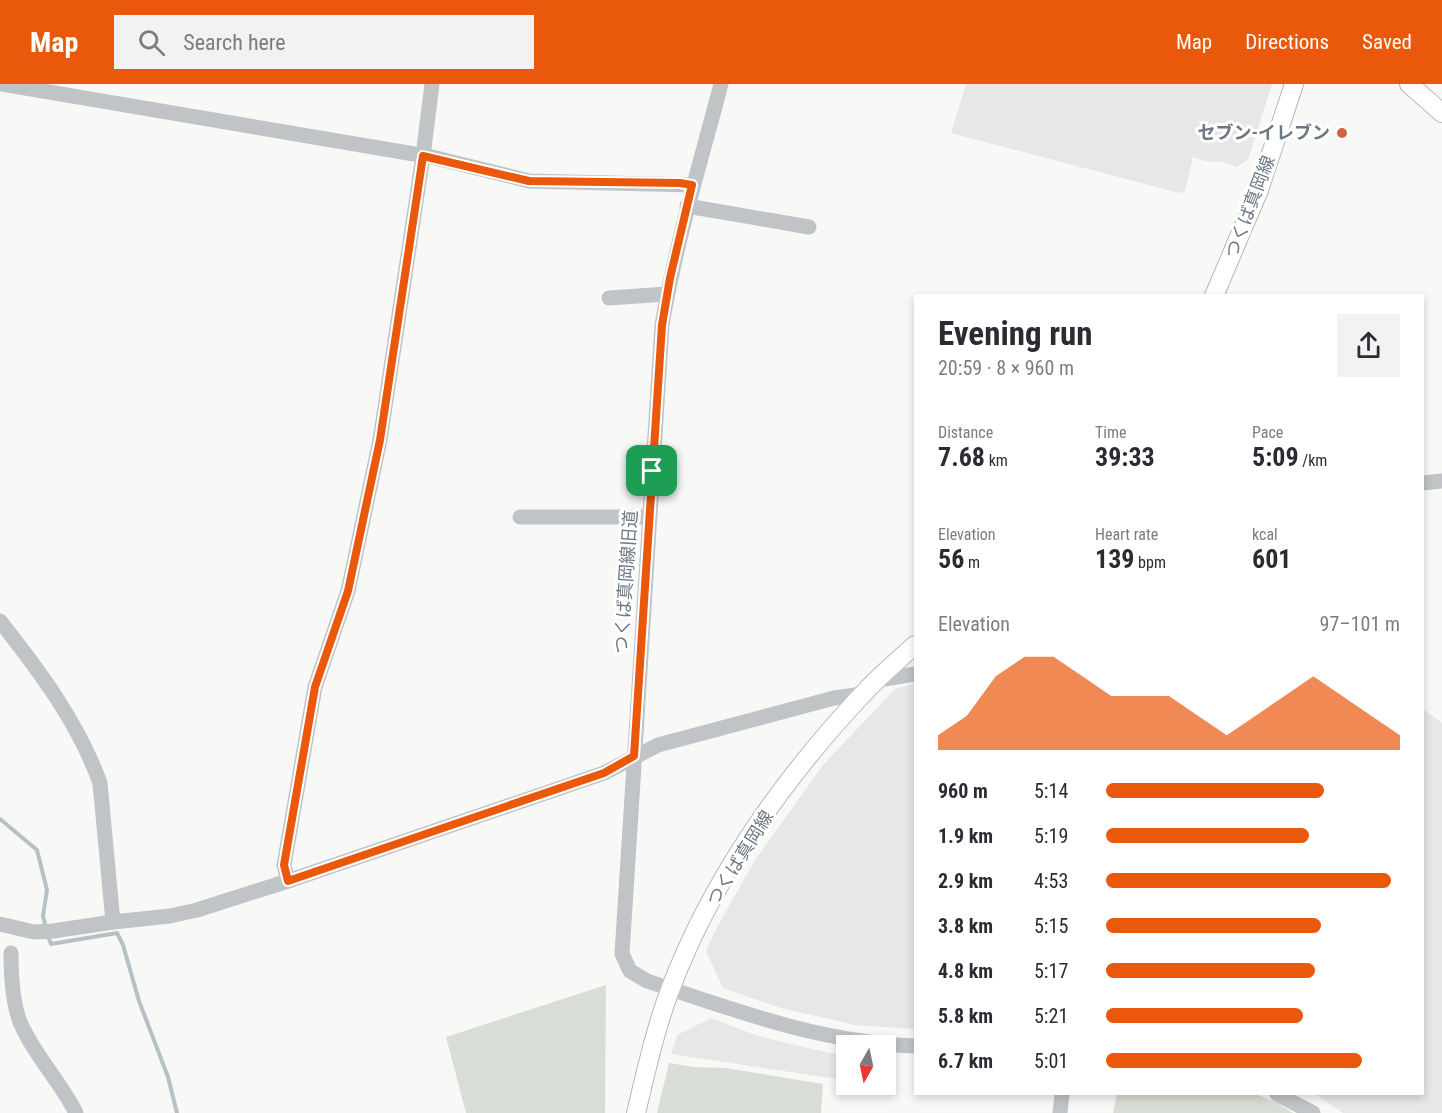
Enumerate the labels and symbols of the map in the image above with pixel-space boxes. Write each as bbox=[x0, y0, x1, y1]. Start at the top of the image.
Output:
place label: セブン-イレブン bbox=[1198, 122, 1330, 143]
marker: セブン-イレブン bbox=[1335, 126, 1349, 140]
street label: つくば真岡線 bbox=[1220, 153, 1279, 261]
pin bbox=[626, 445, 677, 496]
street label: つくば真岡線旧道 bbox=[610, 509, 641, 655]
street label: つくば真岡線 bbox=[702, 806, 777, 909]
north arrow bbox=[836, 1035, 896, 1095]

